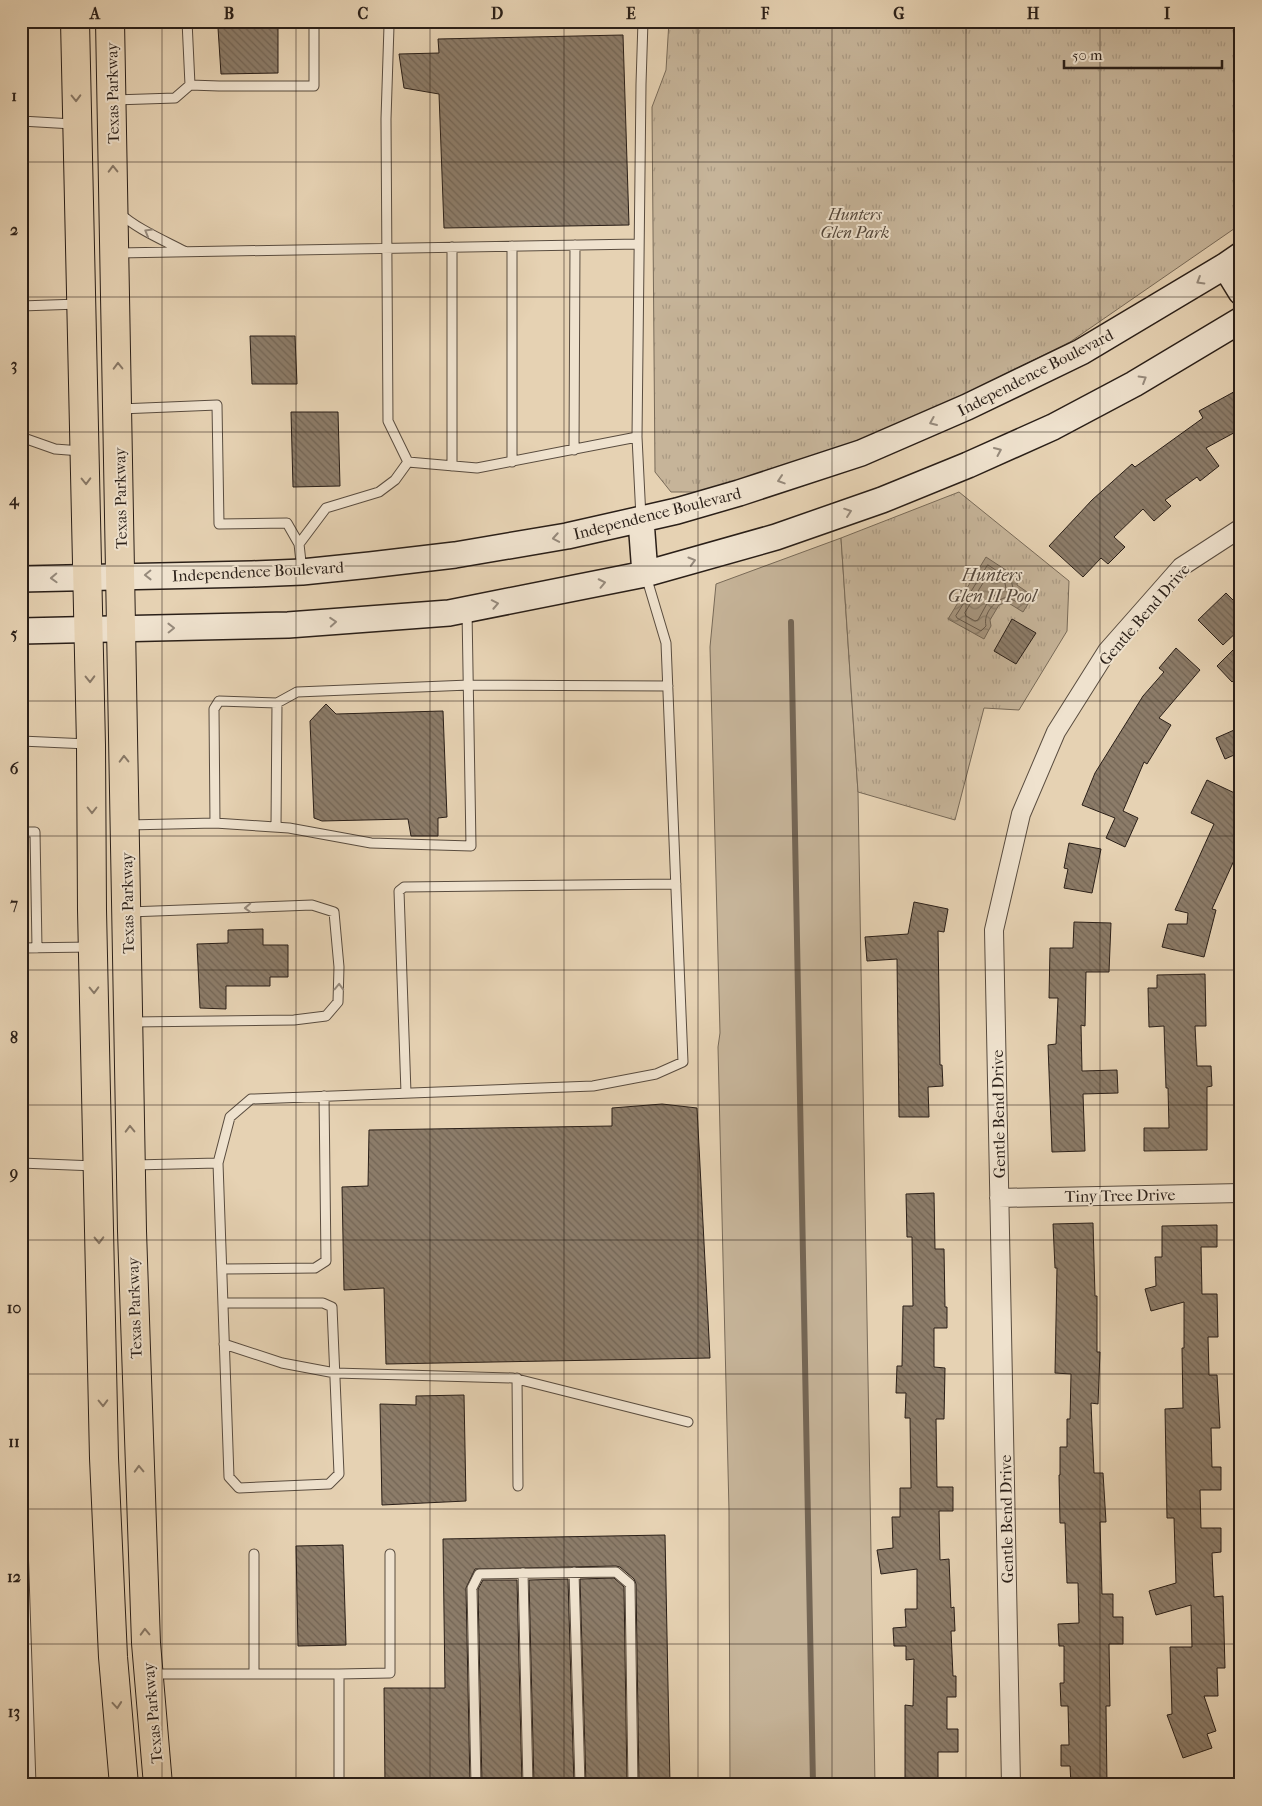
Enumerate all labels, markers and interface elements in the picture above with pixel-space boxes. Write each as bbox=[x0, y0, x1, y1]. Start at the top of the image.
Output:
text: A bbox=[89, 4, 101, 23]
text: B bbox=[224, 4, 234, 23]
text: C bbox=[358, 4, 369, 23]
text: D bbox=[491, 4, 503, 23]
text: E bbox=[626, 4, 636, 23]
text: F bbox=[760, 4, 770, 23]
text: G bbox=[893, 4, 905, 23]
text: H bbox=[1027, 4, 1040, 23]
text: I bbox=[1164, 4, 1171, 23]
scale bar bbox=[1064, 38, 1222, 70]
street label: Texas Parkway bbox=[102, 42, 123, 144]
text: 50 m bbox=[1072, 46, 1103, 64]
text: 1 bbox=[11, 86, 17, 105]
one-way arrow bbox=[71, 94, 82, 102]
one-way arrow bbox=[108, 164, 118, 172]
park label: Hunters Glen Park bbox=[821, 205, 889, 242]
text: 2 bbox=[10, 220, 18, 239]
one-way arrow bbox=[145, 229, 154, 239]
one-way arrow bbox=[1196, 275, 1205, 285]
street label: Independence Boulevard bbox=[954, 325, 1117, 420]
text: 3 bbox=[11, 355, 17, 375]
one-way arrow bbox=[112, 362, 123, 370]
one-way arrow bbox=[1138, 375, 1147, 385]
one-way arrow bbox=[929, 417, 937, 427]
street label: Texas Parkway bbox=[110, 447, 131, 549]
one-way arrow bbox=[993, 447, 1002, 458]
one-way arrow bbox=[777, 474, 785, 484]
one-way arrow bbox=[80, 477, 91, 485]
street label: Independence Boulevard bbox=[571, 483, 743, 544]
text: 4 bbox=[8, 490, 20, 510]
one-way arrow bbox=[843, 508, 851, 518]
one-way arrow bbox=[551, 532, 560, 542]
one-way arrow bbox=[688, 556, 696, 566]
street label: Independence Boulevard bbox=[172, 557, 345, 585]
street label: Gentle Bend Drive bbox=[1095, 560, 1194, 669]
water label: Hunters Glen II Pool bbox=[948, 565, 1039, 607]
one-way arrow bbox=[144, 570, 152, 580]
one-way arrow bbox=[50, 572, 58, 583]
one-way arrow bbox=[598, 578, 606, 588]
one-way arrow bbox=[490, 600, 499, 610]
one-way arrow bbox=[330, 617, 338, 628]
one-way arrow bbox=[168, 623, 175, 633]
text: 5 bbox=[11, 624, 18, 643]
one-way arrow bbox=[84, 675, 95, 683]
one-way arrow bbox=[119, 754, 129, 762]
text: 6 bbox=[10, 759, 19, 778]
one-way arrow bbox=[87, 807, 97, 815]
street label: Texas Parkway bbox=[117, 852, 138, 954]
text: 7 bbox=[9, 894, 18, 913]
one-way arrow bbox=[243, 902, 251, 913]
one-way arrow bbox=[333, 983, 344, 991]
one-way arrow bbox=[89, 987, 99, 995]
text: 8 bbox=[10, 1028, 18, 1047]
street label: Gentle Bend Drive bbox=[988, 1049, 1009, 1178]
one-way arrow bbox=[125, 1125, 135, 1133]
text: 9 bbox=[9, 1163, 18, 1183]
street label: Tiny Tree Drive bbox=[1065, 1185, 1176, 1206]
one-way arrow bbox=[94, 1236, 105, 1244]
street label: Texas Parkway bbox=[123, 1256, 146, 1359]
text: 10 bbox=[7, 1298, 21, 1317]
one-way arrow bbox=[98, 1399, 108, 1407]
text: 11 bbox=[8, 1432, 20, 1451]
street label: Gentle Bend Drive bbox=[996, 1454, 1017, 1583]
one-way arrow bbox=[134, 1465, 145, 1473]
text: 12 bbox=[7, 1567, 21, 1586]
one-way arrow bbox=[140, 1627, 151, 1635]
street label: Texas Parkway bbox=[139, 1661, 166, 1764]
text: 13 bbox=[8, 1702, 20, 1722]
one-way arrow bbox=[111, 1702, 122, 1710]

